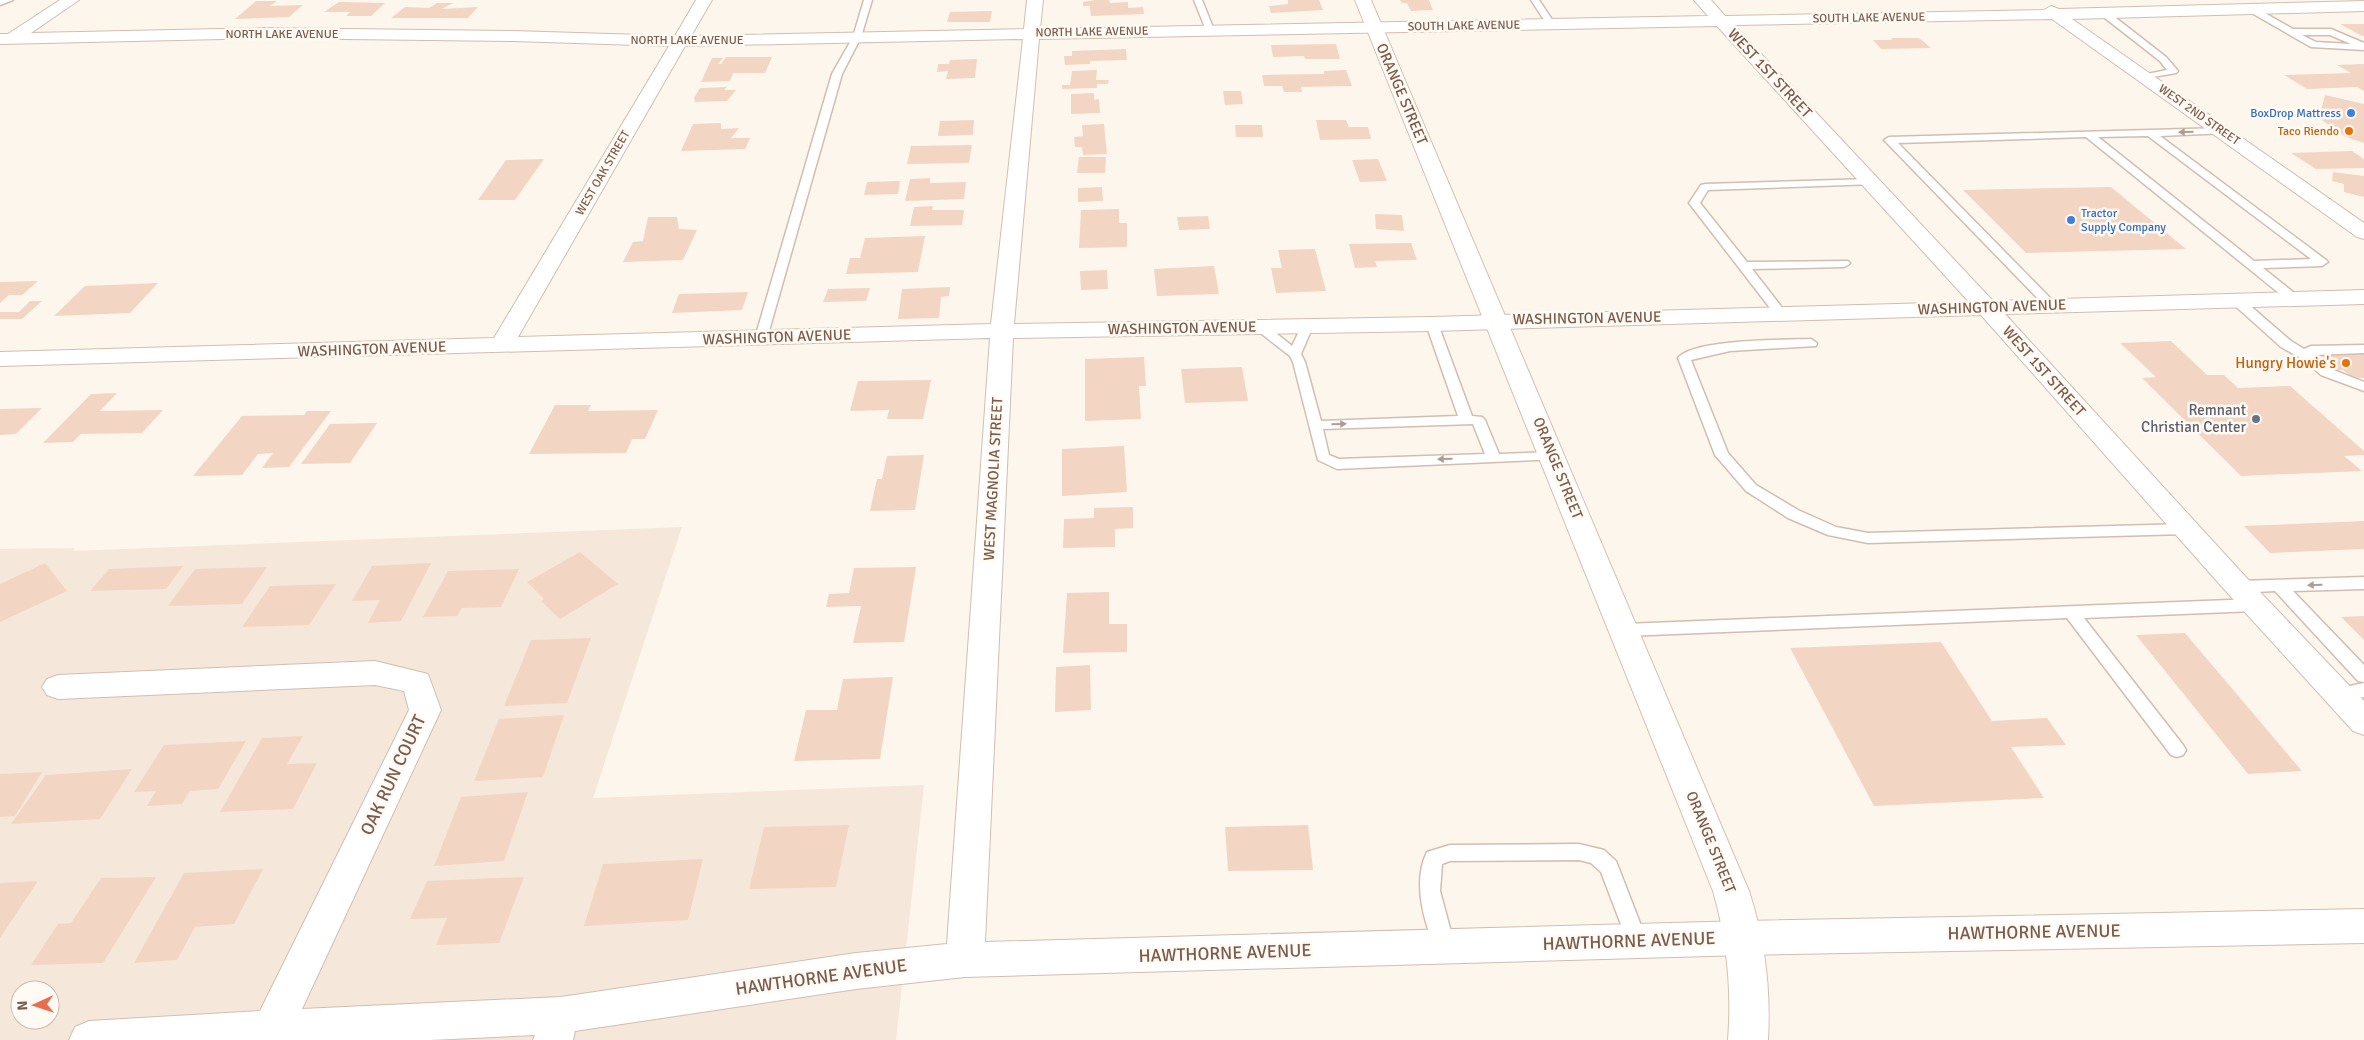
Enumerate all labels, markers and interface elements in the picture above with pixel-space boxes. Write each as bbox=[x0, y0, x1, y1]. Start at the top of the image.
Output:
street label: SOUTH LAKE AVENUE bbox=[1813, 10, 1926, 26]
street label: SOUTH LAKE AVENUE bbox=[1408, 18, 1521, 34]
street label: NORTH LAKE AVENUE bbox=[1035, 24, 1149, 40]
street label: WEST 1ST STREET bbox=[1724, 25, 1816, 122]
street label: NORTH LAKE AVENUE bbox=[225, 27, 339, 42]
street label: NORTH LAKE AVENUE bbox=[630, 33, 744, 48]
street label: ORANGE STREET bbox=[1373, 41, 1432, 148]
street label: WEST 2ND STREET bbox=[2155, 81, 2243, 149]
place label: BoxDrop Mattress bbox=[2250, 106, 2341, 121]
marker: BoxDrop Mattress bbox=[2345, 107, 2357, 119]
place label: Taco Riendo bbox=[2278, 124, 2339, 139]
marker: Taco Riendo bbox=[2343, 125, 2355, 137]
street label: WEST OAK STREET bbox=[573, 128, 633, 218]
one-way arrow bbox=[2178, 129, 2194, 137]
place label: Tractor Supply Company bbox=[2081, 206, 2166, 235]
marker: Tractor Supply Company bbox=[2065, 214, 2077, 226]
street label: WASHINGTON AVENUE bbox=[1917, 295, 2067, 319]
street label: WASHINGTON AVENUE bbox=[1512, 308, 1662, 328]
street label: WASHINGTON AVENUE bbox=[1107, 318, 1257, 338]
street label: WEST 1ST STREET bbox=[1999, 322, 2090, 420]
street label: WASHINGTON AVENUE bbox=[702, 325, 852, 349]
street label: WASHINGTON AVENUE bbox=[297, 337, 447, 361]
place label: Hungry Howie's bbox=[2235, 354, 2336, 372]
marker: Hungry Howie's bbox=[2340, 357, 2352, 369]
street label: WEST MAGNOLIA STREET bbox=[980, 396, 1006, 561]
place label: Remnant Christian Center bbox=[2141, 401, 2246, 436]
marker: Remnant Christian Center bbox=[2250, 413, 2262, 425]
street label: ORANGE STREET bbox=[1529, 414, 1587, 522]
one-way arrow bbox=[1331, 420, 1347, 428]
one-way arrow bbox=[1436, 456, 1452, 464]
one-way arrow bbox=[2307, 581, 2323, 589]
street label: OAK RUN COURT bbox=[356, 711, 431, 839]
street label: ORANGE STREET bbox=[1682, 788, 1740, 896]
street label: HAWTHORNE AVENUE bbox=[1947, 919, 2121, 945]
street label: HAWTHORNE AVENUE bbox=[1542, 927, 1716, 955]
street label: HAWTHORNE AVENUE bbox=[1138, 939, 1312, 967]
street label: HAWTHORNE AVENUE bbox=[734, 954, 908, 1000]
north arrow bbox=[10, 980, 60, 1030]
text: N bbox=[14, 1000, 31, 1011]

